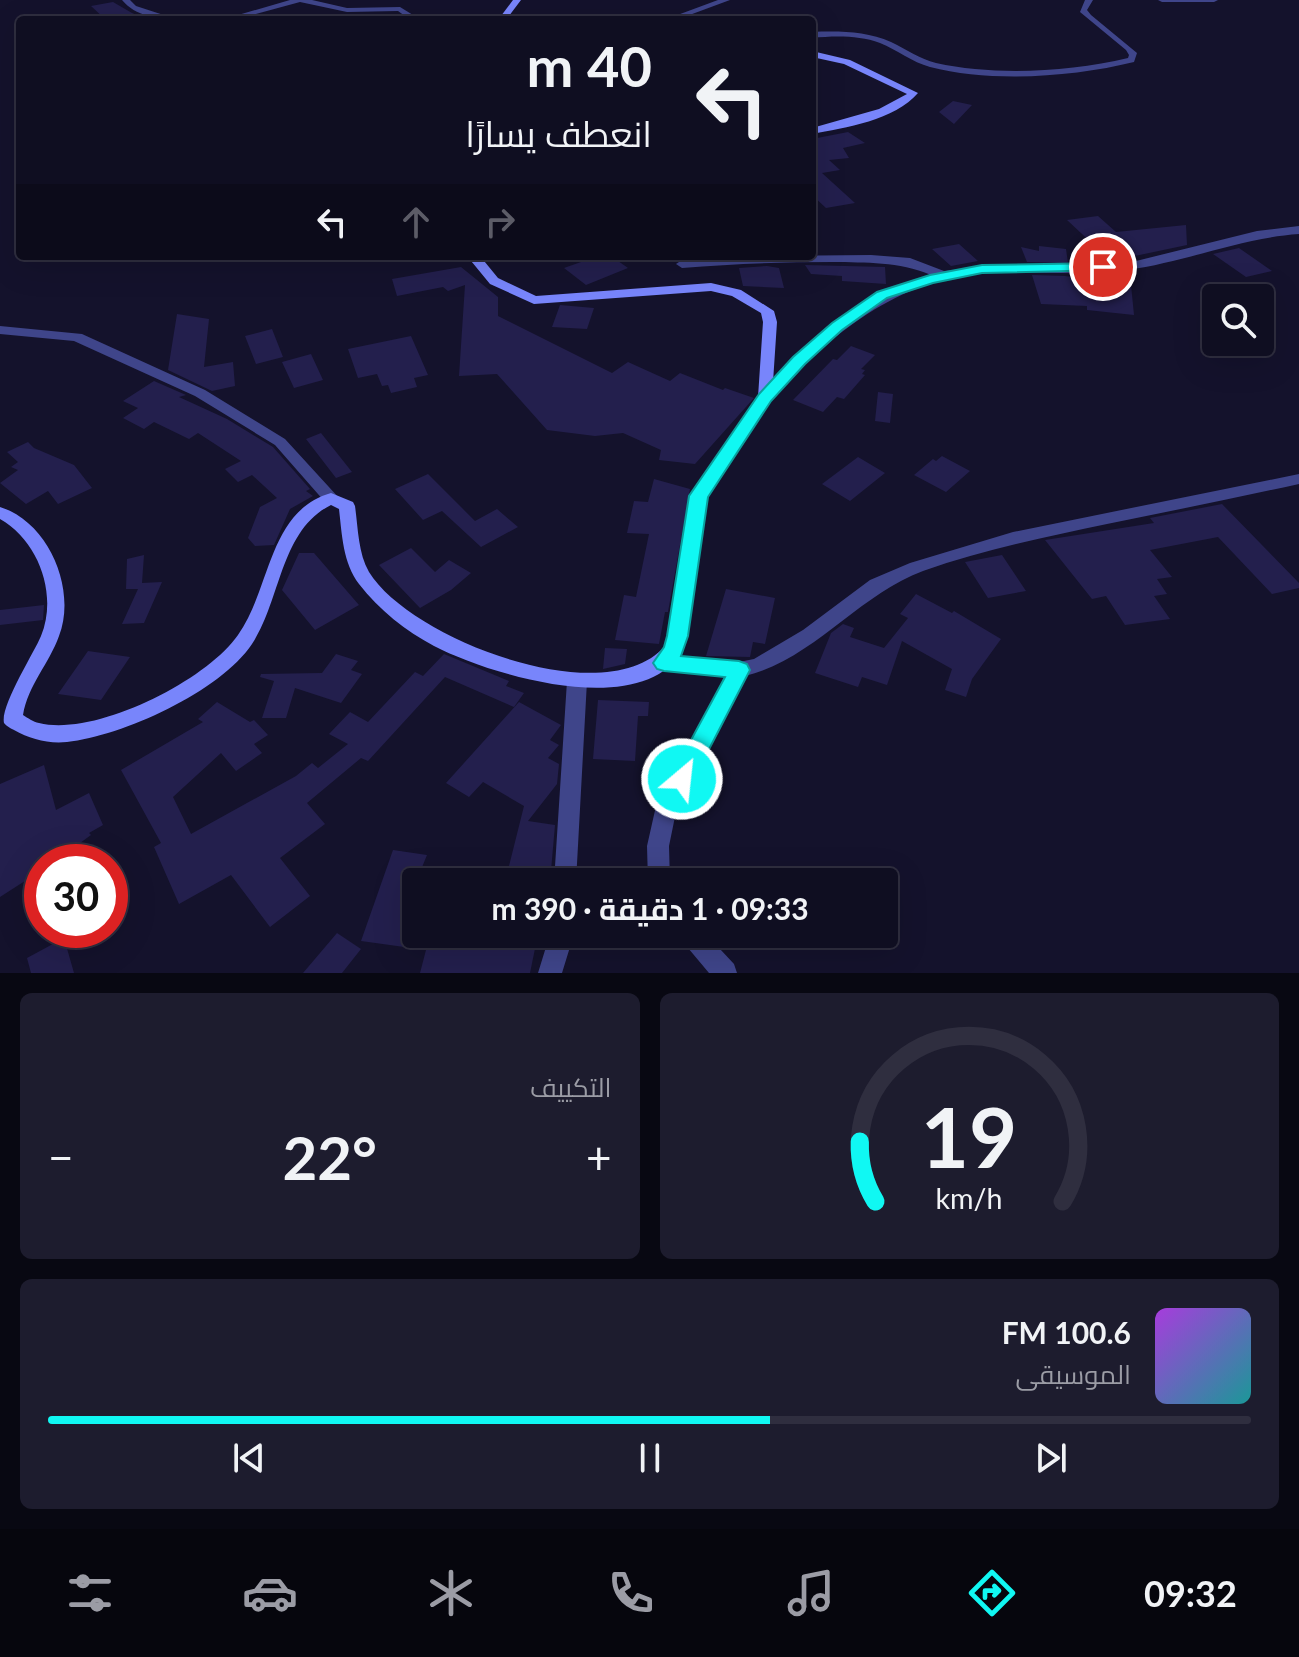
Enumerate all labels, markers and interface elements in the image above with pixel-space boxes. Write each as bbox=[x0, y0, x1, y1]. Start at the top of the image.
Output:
text: 40 m bbox=[527, 32, 652, 99]
icon: left bbox=[680, 48, 784, 152]
text: انعطف يسارًا bbox=[465, 111, 652, 155]
icon: left bbox=[310, 200, 354, 244]
icon: ahead bbox=[394, 200, 438, 244]
icon: right bbox=[478, 200, 522, 244]
pin bbox=[1069, 233, 1137, 301]
icon: arrive bbox=[1081, 245, 1125, 289]
map controls bbox=[1202, 284, 1274, 356]
button: search bbox=[1202, 284, 1274, 356]
position arrow bbox=[640, 737, 724, 821]
speed limit sign: 30 bbox=[24, 844, 128, 948]
text: 09:33 · 1 دقيقة · 390 m bbox=[491, 890, 809, 926]
text: التكييف bbox=[530, 1071, 612, 1103]
text: 19 bbox=[921, 1086, 1018, 1186]
text: 22° bbox=[282, 1121, 377, 1193]
text: − bbox=[48, 1131, 74, 1183]
text: + bbox=[586, 1131, 612, 1183]
text: km/h bbox=[936, 1181, 1003, 1215]
text: 100.6 FM bbox=[1002, 1314, 1131, 1350]
text: الموسيقى bbox=[1016, 1358, 1131, 1390]
icon: previous bbox=[227, 1436, 271, 1480]
icon: pause bbox=[628, 1436, 672, 1480]
icon: next bbox=[1029, 1436, 1073, 1480]
icon: filters bbox=[62, 1565, 118, 1621]
icon: car bbox=[242, 1565, 298, 1621]
icon: climate bbox=[423, 1565, 479, 1621]
icon: phone bbox=[603, 1565, 659, 1621]
icon: music bbox=[783, 1565, 839, 1621]
icon: directions bbox=[964, 1565, 1020, 1621]
text: 09:32 bbox=[1144, 1571, 1237, 1615]

